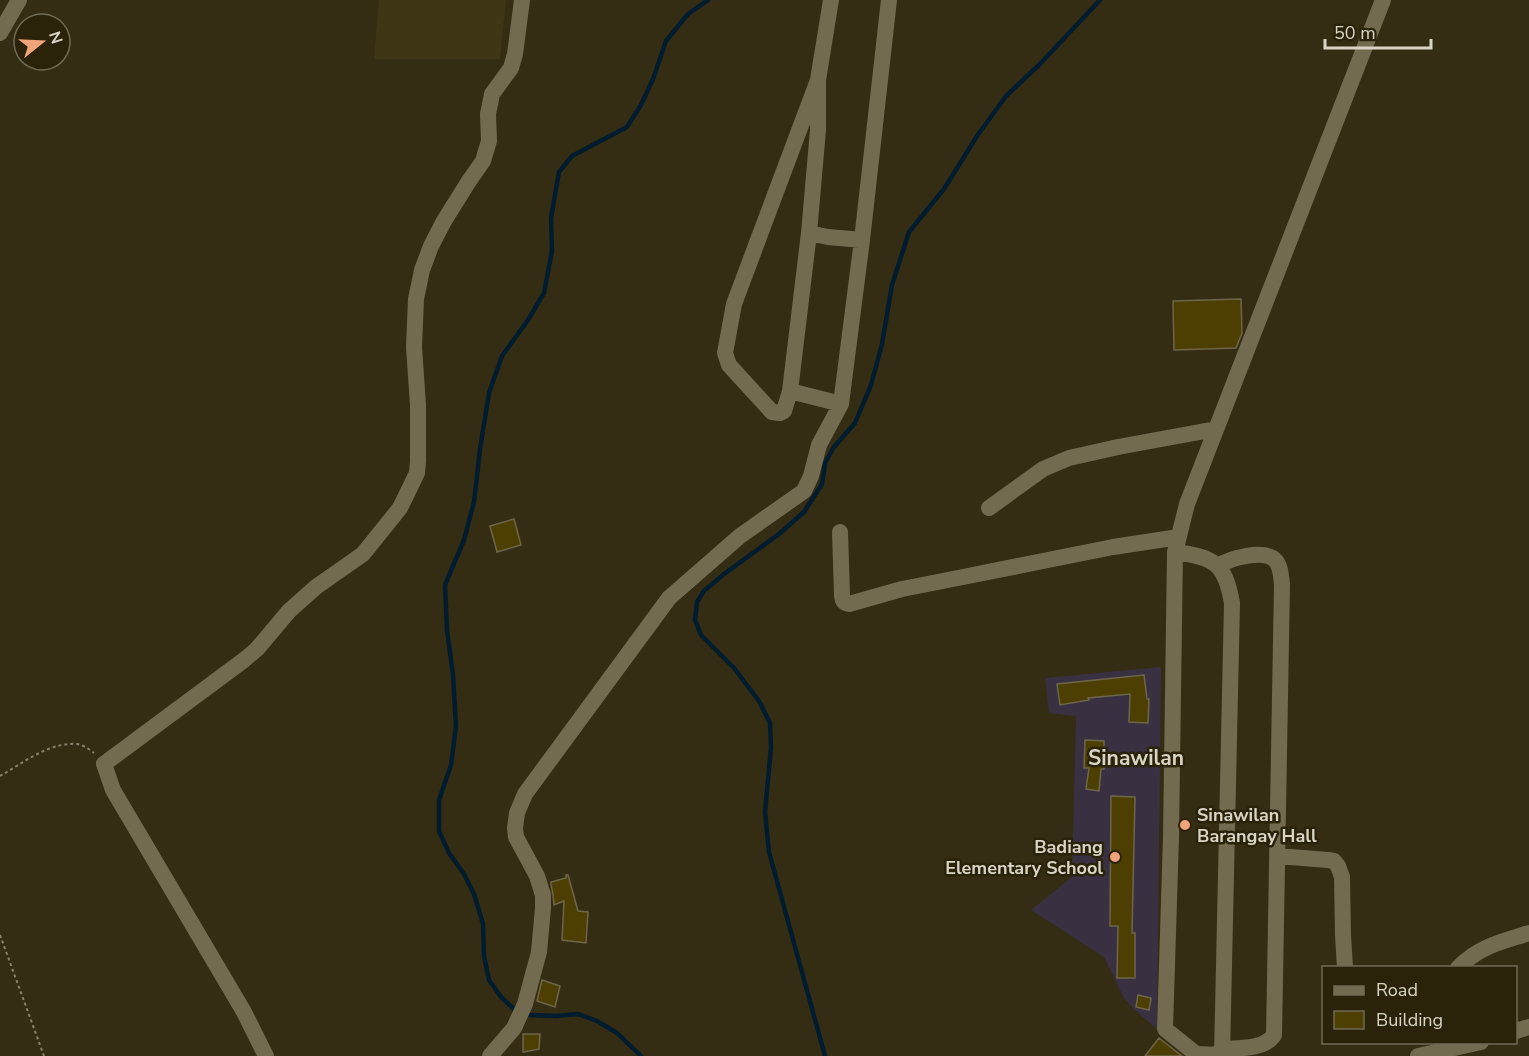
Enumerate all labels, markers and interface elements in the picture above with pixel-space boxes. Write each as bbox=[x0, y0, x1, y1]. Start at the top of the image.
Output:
north arrow bbox=[12, 12, 72, 72]
scale bar bbox=[1325, 12, 1432, 50]
text: 50 m bbox=[1334, 21, 1376, 45]
text: N bbox=[43, 29, 68, 47]
district label: Sinawilan bbox=[1088, 744, 1184, 772]
place label: Sinawilan Barangay Hall bbox=[1197, 803, 1317, 848]
marker: Sinawilan Barangay Hall bbox=[1178, 818, 1192, 832]
place label: Badiang Elementary School bbox=[945, 835, 1103, 880]
marker: Badiang Elementary School bbox=[1108, 850, 1122, 864]
legend bbox=[1322, 966, 1517, 1044]
text: Road bbox=[1376, 978, 1418, 1002]
text: Building bbox=[1376, 1008, 1443, 1032]

